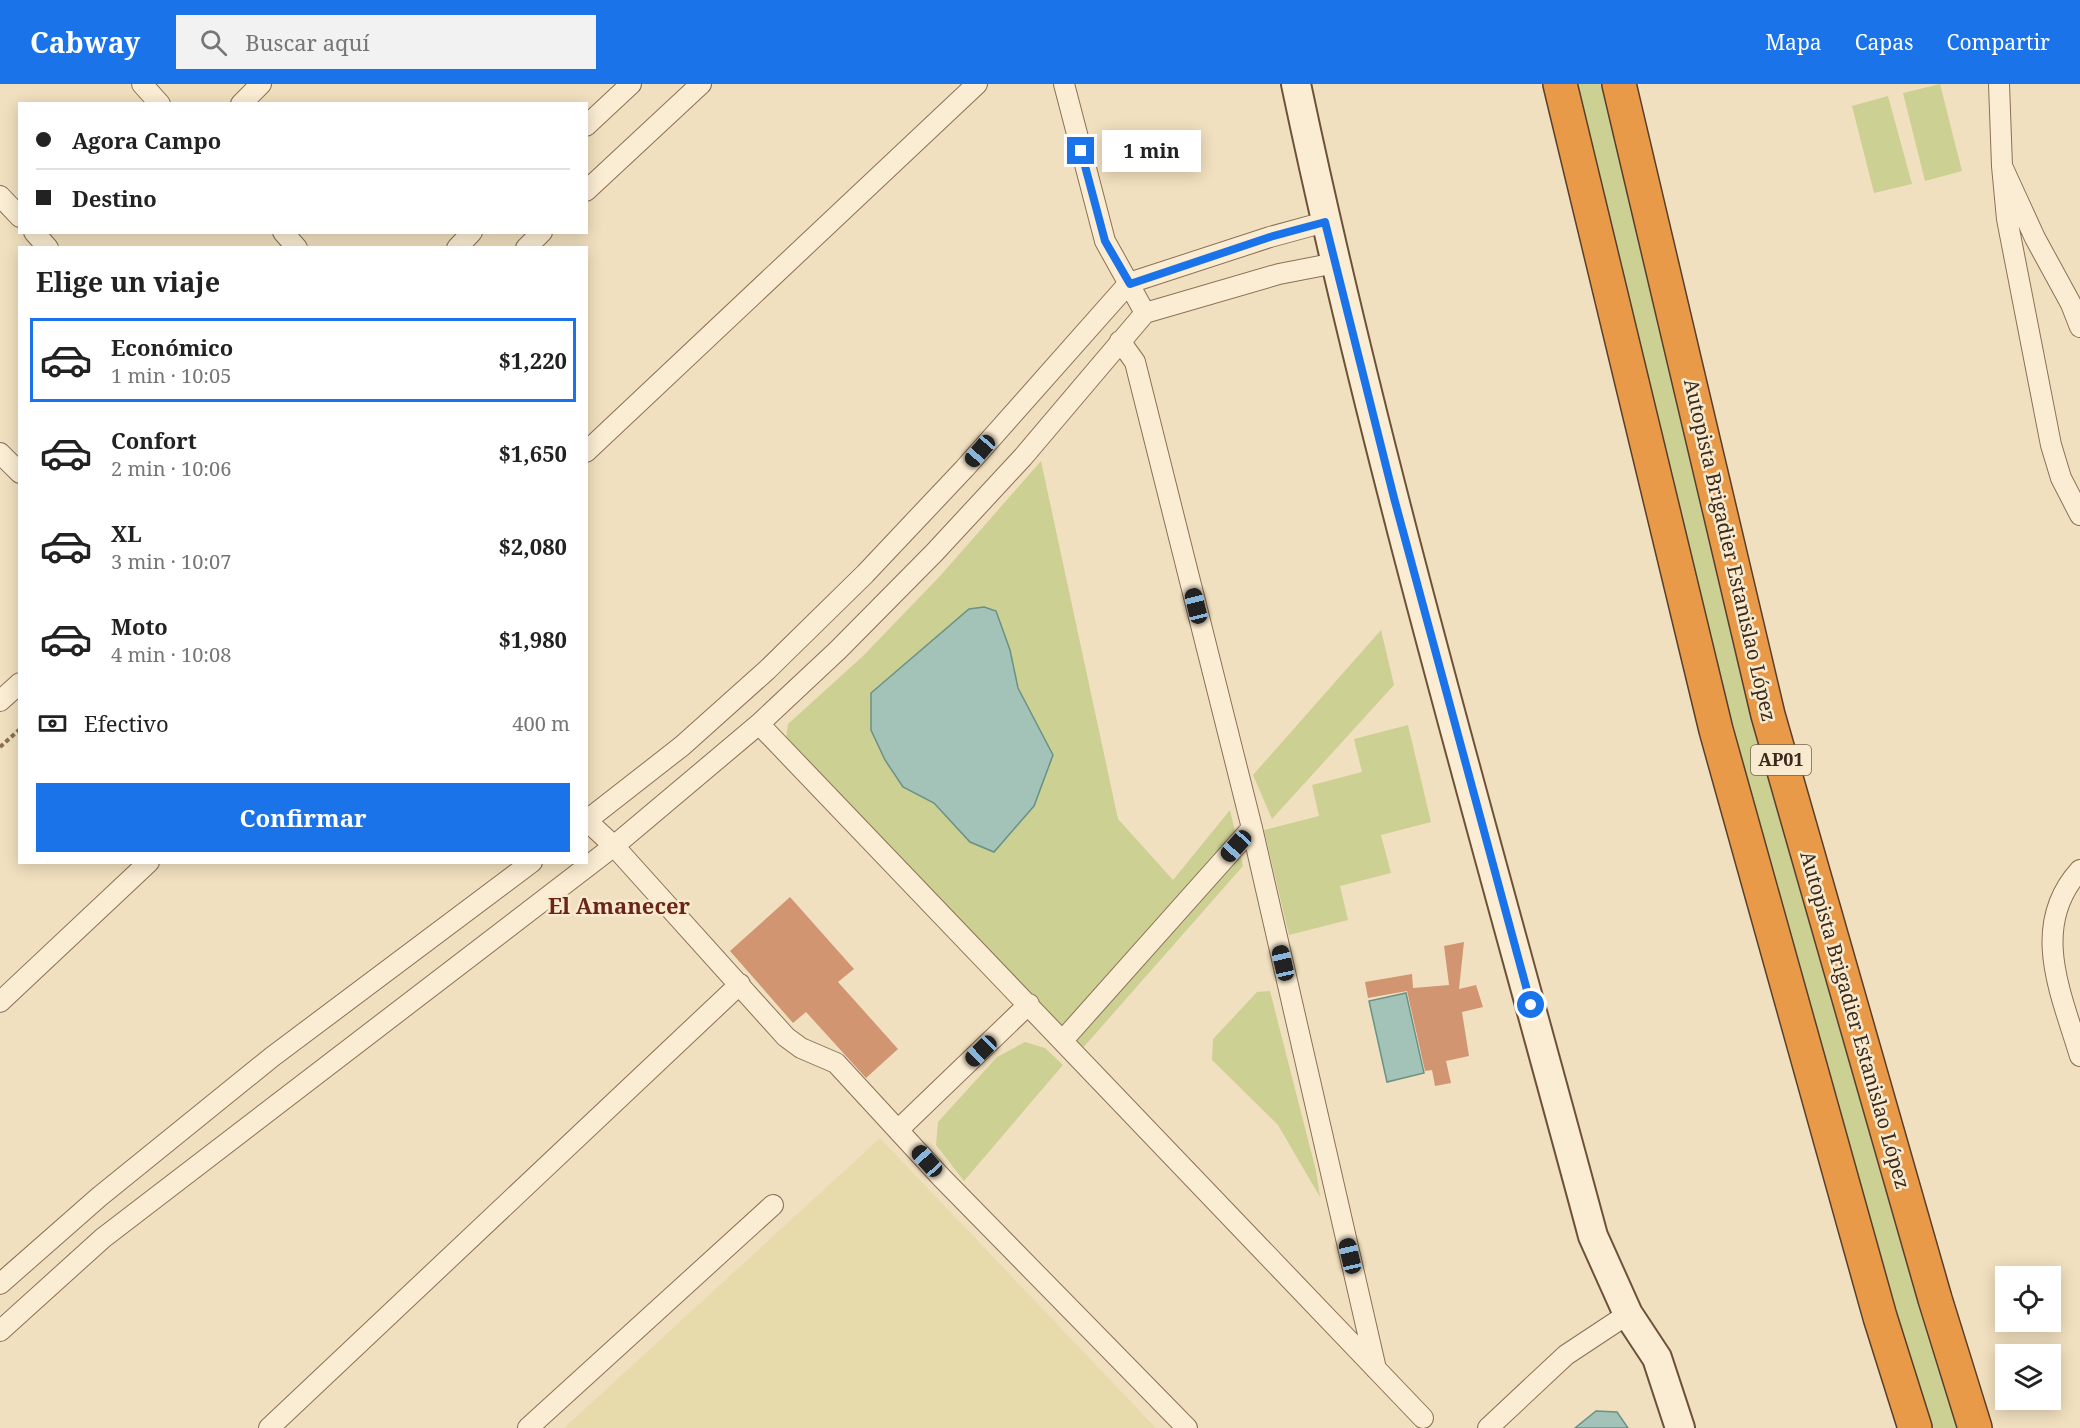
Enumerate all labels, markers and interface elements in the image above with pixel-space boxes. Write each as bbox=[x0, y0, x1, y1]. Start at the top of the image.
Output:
search box bbox=[176, 15, 596, 69]
text: Cabway bbox=[30, 23, 140, 61]
icon: search bbox=[197, 26, 230, 59]
text: Buscar aquí bbox=[245, 27, 370, 57]
text: Mapa bbox=[1765, 28, 1822, 56]
text: Capas bbox=[1855, 28, 1914, 56]
text: Compartir bbox=[1947, 28, 2050, 56]
text: Agora Campo bbox=[72, 125, 221, 155]
callout: 1 min bbox=[1102, 130, 1201, 172]
route end bbox=[1067, 137, 1094, 164]
text: 1 min bbox=[1123, 137, 1180, 164]
text: Destino bbox=[72, 183, 157, 213]
text: Elige un viaje bbox=[36, 263, 220, 300]
text: Económico bbox=[111, 332, 233, 362]
icon: car bbox=[39, 333, 93, 387]
text: $1,220 bbox=[498, 345, 567, 375]
text: 1 min · 10:05 bbox=[111, 362, 231, 389]
street label: Autopista Brigadier Estanislao López bbox=[1678, 376, 1783, 724]
text: Confort bbox=[111, 425, 197, 455]
icon: car bbox=[39, 426, 93, 480]
car bbox=[961, 432, 999, 470]
text: $1,650 bbox=[498, 438, 567, 468]
text: 2 min · 10:06 bbox=[111, 455, 231, 482]
text: XL bbox=[111, 518, 142, 548]
icon: car bbox=[39, 519, 93, 573]
text: $2,080 bbox=[498, 531, 567, 561]
text: 3 min · 10:07 bbox=[111, 548, 231, 575]
car bbox=[1183, 586, 1209, 626]
text: Moto bbox=[111, 611, 168, 641]
icon: car bbox=[39, 612, 93, 666]
text: $1,980 bbox=[498, 624, 567, 654]
text: 4 min · 10:08 bbox=[111, 641, 231, 668]
icon: cash bbox=[36, 707, 69, 740]
text: Efectivo bbox=[84, 708, 169, 738]
text: 400 m bbox=[512, 710, 570, 737]
road number: AP01 bbox=[1751, 745, 1811, 775]
button: Confirmar bbox=[36, 783, 570, 852]
car bbox=[1217, 827, 1255, 865]
street label: Autopista Brigadier Estanislao López bbox=[1794, 848, 1917, 1192]
district label: El Amanecer bbox=[548, 890, 691, 920]
car bbox=[1270, 943, 1296, 983]
route start bbox=[1517, 991, 1544, 1018]
car bbox=[962, 1032, 1000, 1070]
car bbox=[908, 1142, 946, 1180]
car bbox=[1337, 1236, 1363, 1276]
map controls bbox=[1995, 1266, 2061, 1410]
button: locate bbox=[1995, 1266, 2061, 1332]
button: layers bbox=[1995, 1344, 2061, 1410]

